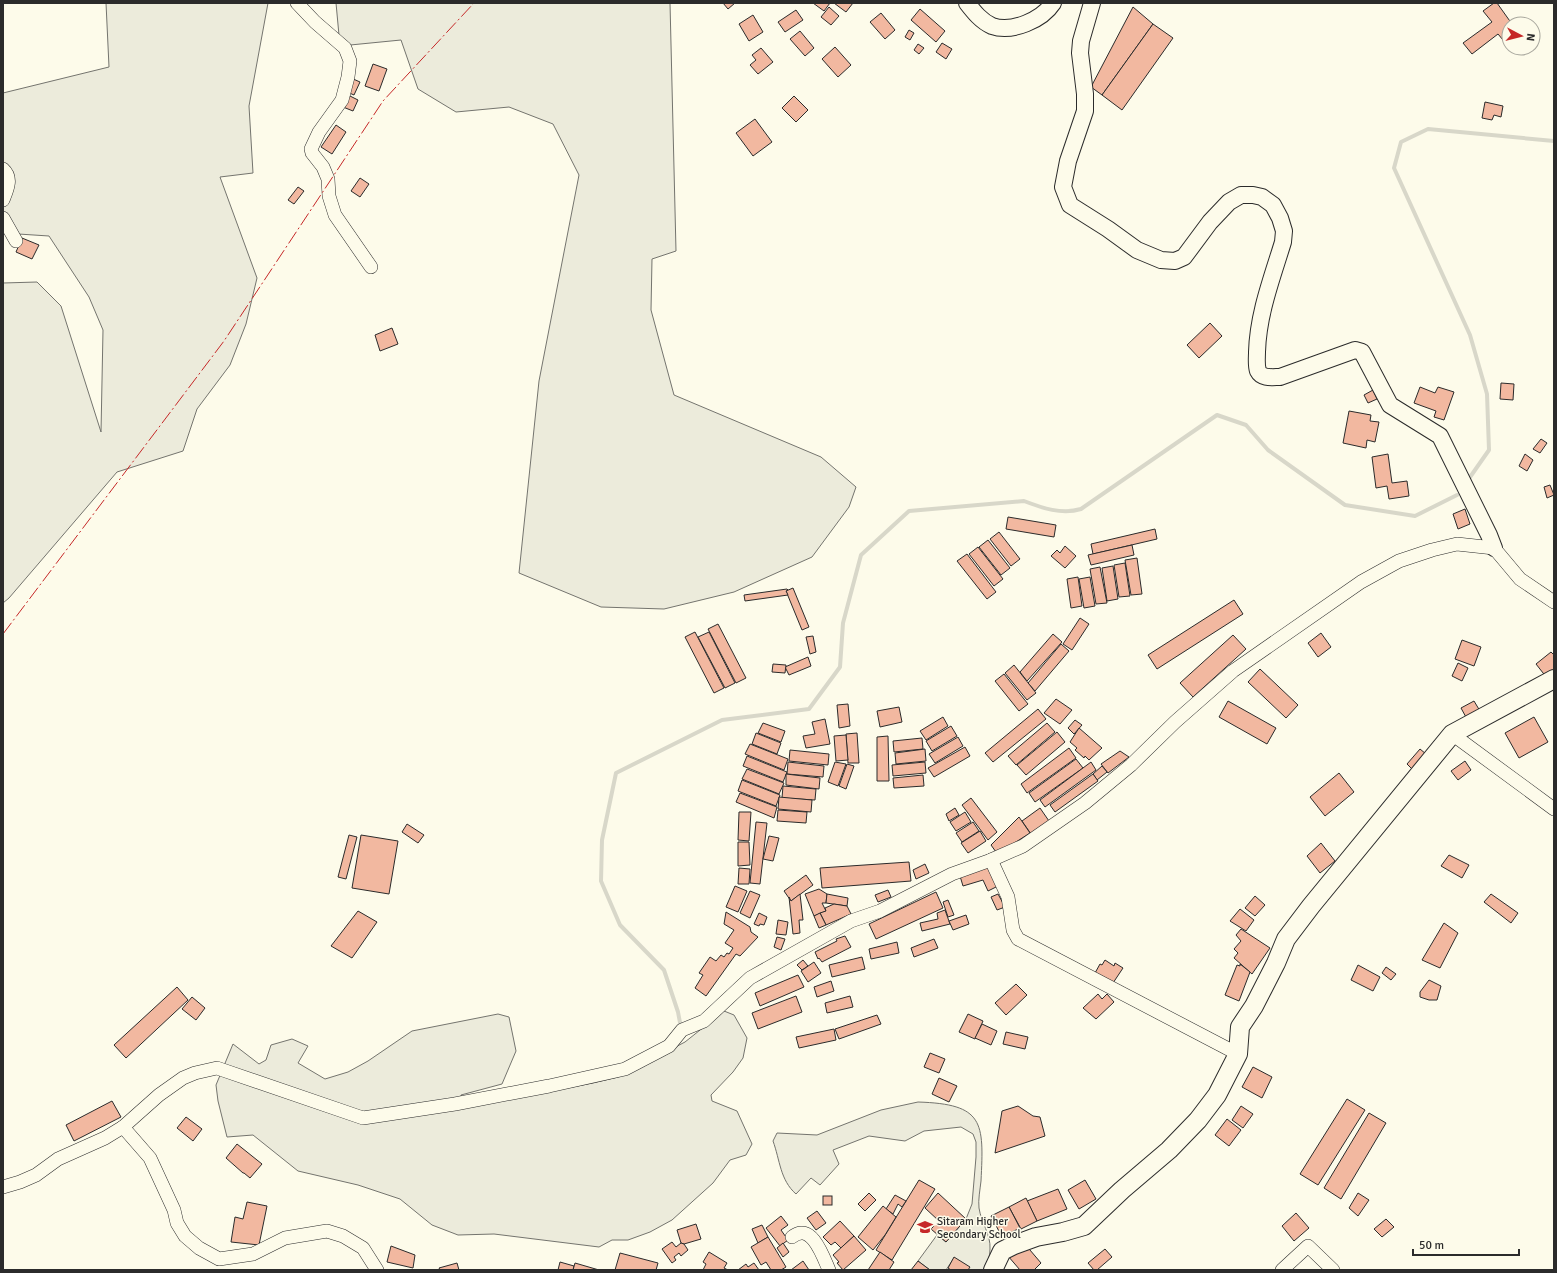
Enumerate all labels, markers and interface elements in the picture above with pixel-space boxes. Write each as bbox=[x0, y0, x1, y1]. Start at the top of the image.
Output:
north arrow bbox=[1501, 16, 1541, 56]
text: N bbox=[1524, 33, 1537, 42]
place label: Sitaram Higher Secondary School bbox=[937, 1215, 1021, 1241]
school or university icon: Sitaram Higher Secondary School bbox=[916, 1218, 934, 1236]
scale bar bbox=[1413, 1231, 1519, 1257]
text: 50 m bbox=[1419, 1238, 1444, 1253]

